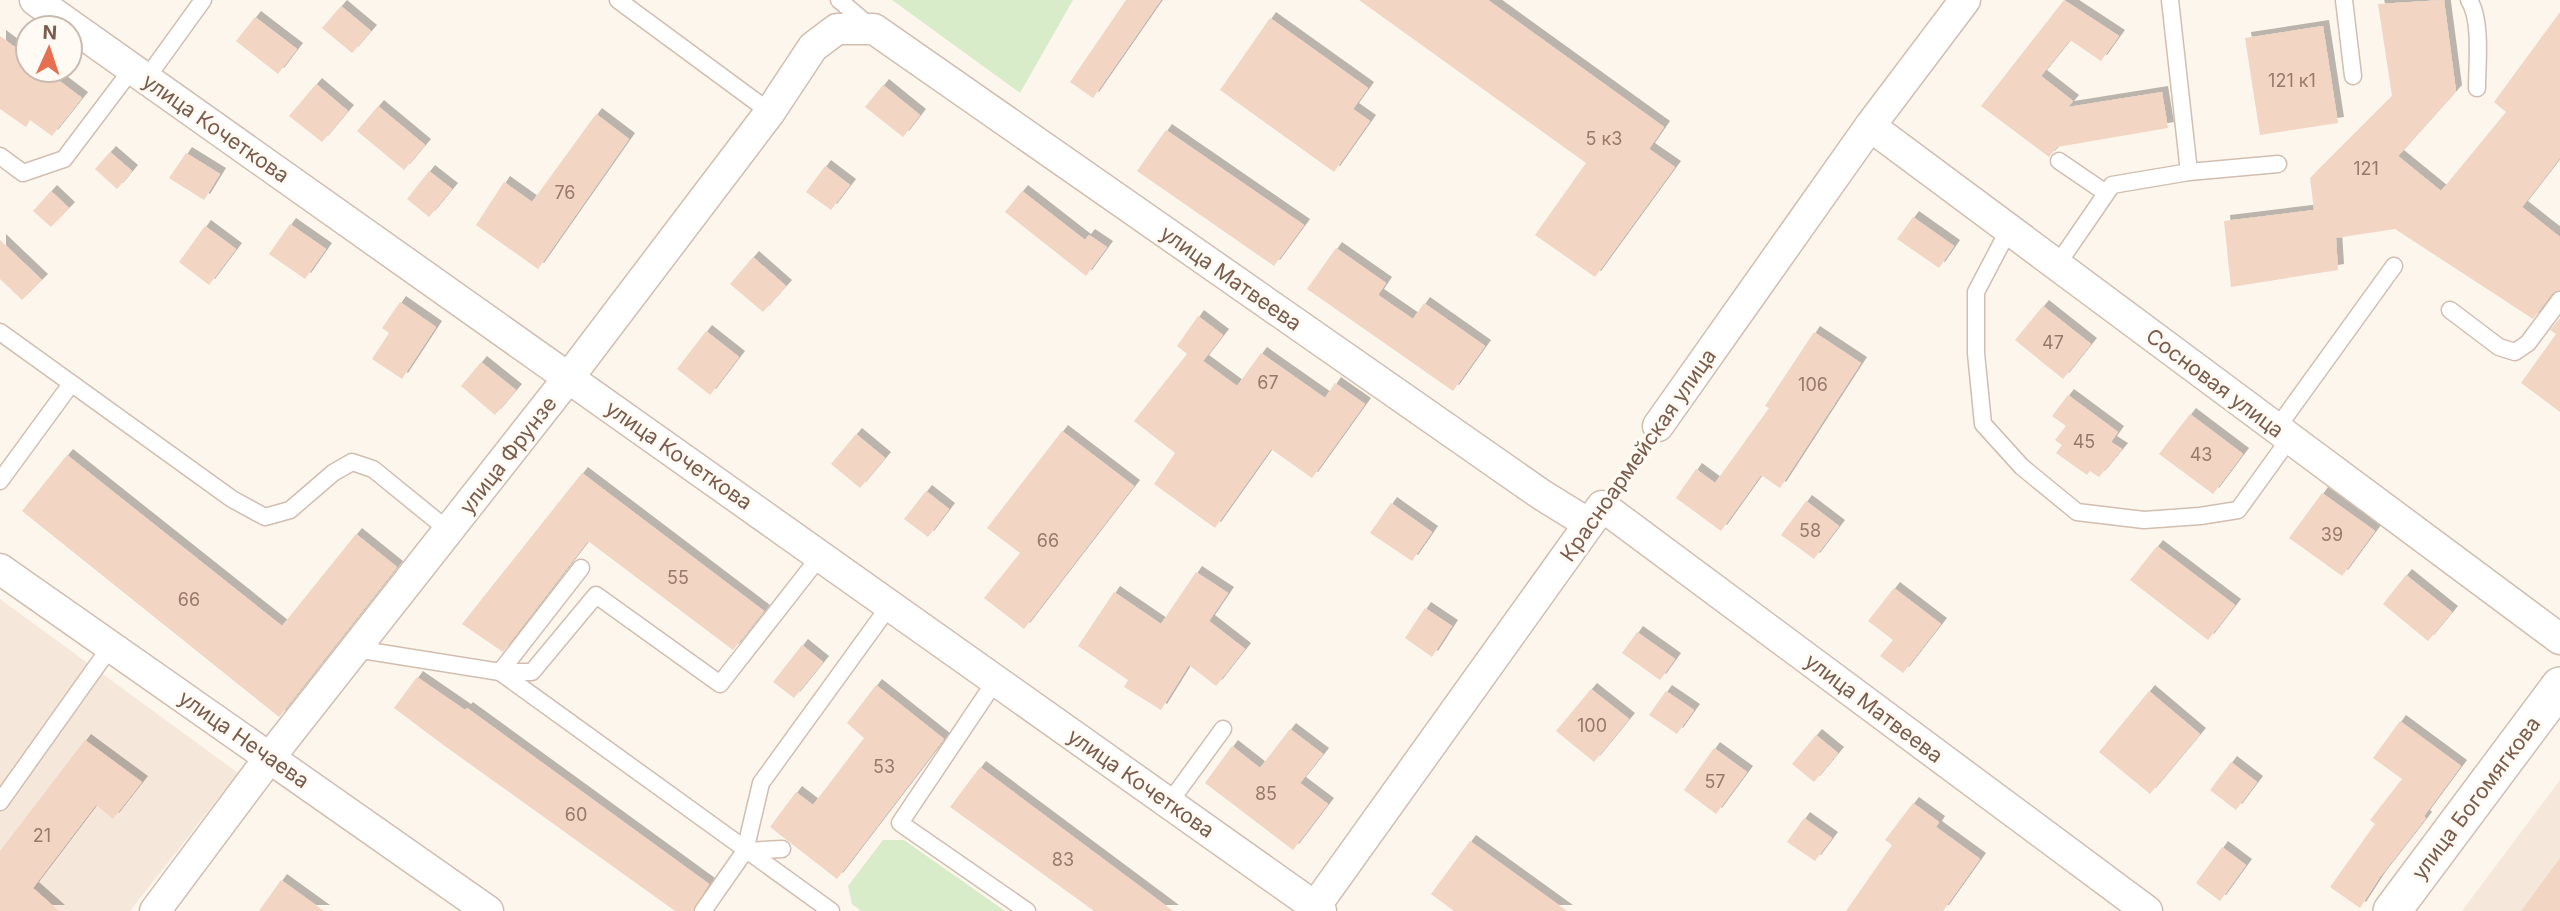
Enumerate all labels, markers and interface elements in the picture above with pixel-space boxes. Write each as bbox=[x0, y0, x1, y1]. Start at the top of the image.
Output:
north arrow bbox=[14, 14, 84, 84]
text: N bbox=[42, 21, 58, 44]
street label: улица Кочеткова bbox=[138, 68, 294, 188]
house number: 121 к1 bbox=[2268, 70, 2316, 91]
house number: 5 к3 bbox=[1586, 128, 1622, 149]
house number: 121 bbox=[2353, 158, 2379, 179]
house number: 76 bbox=[554, 182, 576, 203]
street label: улица Матвеева bbox=[1156, 220, 1306, 336]
street label: Сосновая улица bbox=[2141, 323, 2289, 443]
house number: 47 bbox=[2042, 332, 2064, 353]
street label: Красноармейская улица bbox=[1555, 344, 1721, 566]
house number: 67 bbox=[1257, 372, 1279, 393]
house number: 106 bbox=[1798, 374, 1828, 395]
street label: улица Фрунзе bbox=[454, 391, 562, 519]
street label: улица Кочеткова bbox=[601, 395, 757, 515]
house number: 45 bbox=[2073, 431, 2095, 452]
house number: 43 bbox=[2190, 444, 2212, 465]
house number: 58 bbox=[1799, 520, 1821, 541]
house number: 39 bbox=[2321, 524, 2343, 545]
house number: 66 bbox=[1037, 530, 1059, 551]
house number: 55 bbox=[667, 567, 689, 588]
house number: 66 bbox=[178, 589, 200, 610]
street label: улица Матвеева bbox=[1800, 648, 1948, 768]
street label: улица Нечаева bbox=[174, 685, 314, 793]
street label: улица Богомягкова bbox=[2407, 712, 2545, 884]
house number: 100 bbox=[1577, 715, 1607, 736]
street label: улица Кочеткова bbox=[1063, 723, 1219, 843]
house number: 53 bbox=[873, 756, 895, 777]
house number: 57 bbox=[1704, 771, 1726, 792]
house number: 85 bbox=[1255, 783, 1277, 804]
house number: 60 bbox=[565, 804, 587, 825]
house number: 21 bbox=[33, 825, 51, 846]
house number: 83 bbox=[1052, 849, 1074, 870]

